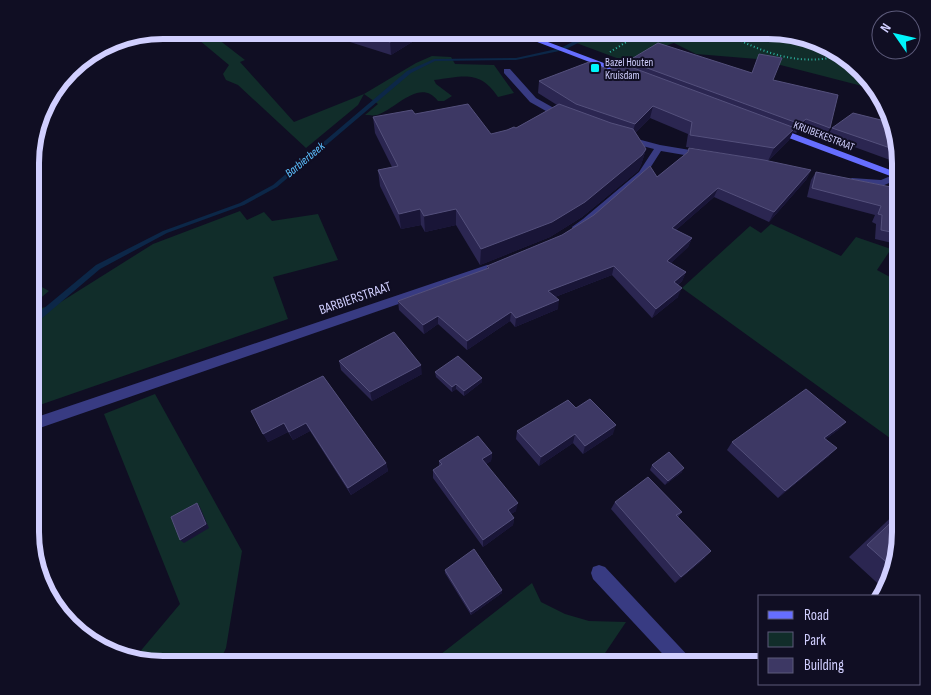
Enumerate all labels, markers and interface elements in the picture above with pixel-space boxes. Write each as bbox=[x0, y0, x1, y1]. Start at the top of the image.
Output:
north arrow bbox=[871, 10, 921, 60]
text: N bbox=[876, 20, 895, 36]
place label: Bazel Houten Kruisdam bbox=[605, 56, 654, 82]
marker: Bazel Houten Kruisdam bbox=[589, 62, 601, 74]
street label: KRUIBEKESTRAAT bbox=[792, 118, 857, 154]
water label: Barbierbeek bbox=[282, 139, 328, 181]
street label: BARBIERSTRAAT bbox=[317, 278, 394, 318]
legend bbox=[758, 595, 921, 685]
text: Road bbox=[804, 606, 829, 625]
text: Park bbox=[804, 631, 826, 650]
text: Building bbox=[804, 656, 844, 675]

